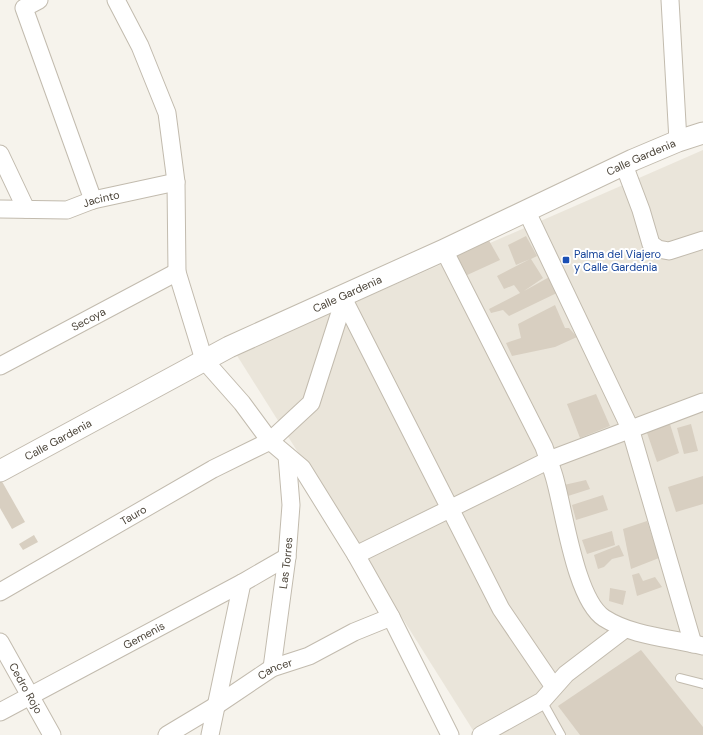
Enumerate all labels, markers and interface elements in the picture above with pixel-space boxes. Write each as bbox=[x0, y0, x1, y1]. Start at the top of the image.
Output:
street label: Calle Gardenia bbox=[604, 136, 678, 179]
street label: Jacinto bbox=[81, 187, 121, 210]
place label: Palma del Viajero y Calle Gardenia bbox=[574, 247, 661, 274]
marker: Palma del Viajero y Calle Gardenia bbox=[561, 255, 571, 265]
street label: Calle Gardenia bbox=[310, 272, 384, 315]
street label: Secoya bbox=[69, 304, 108, 334]
street label: Calle Gardenia bbox=[22, 416, 94, 463]
street label: Tauro bbox=[118, 502, 149, 528]
street label: Las Torres bbox=[276, 537, 296, 590]
street label: Gemenis bbox=[121, 619, 167, 652]
street label: Cancer bbox=[255, 655, 294, 683]
street label: Cedro Rojo bbox=[6, 660, 46, 716]

